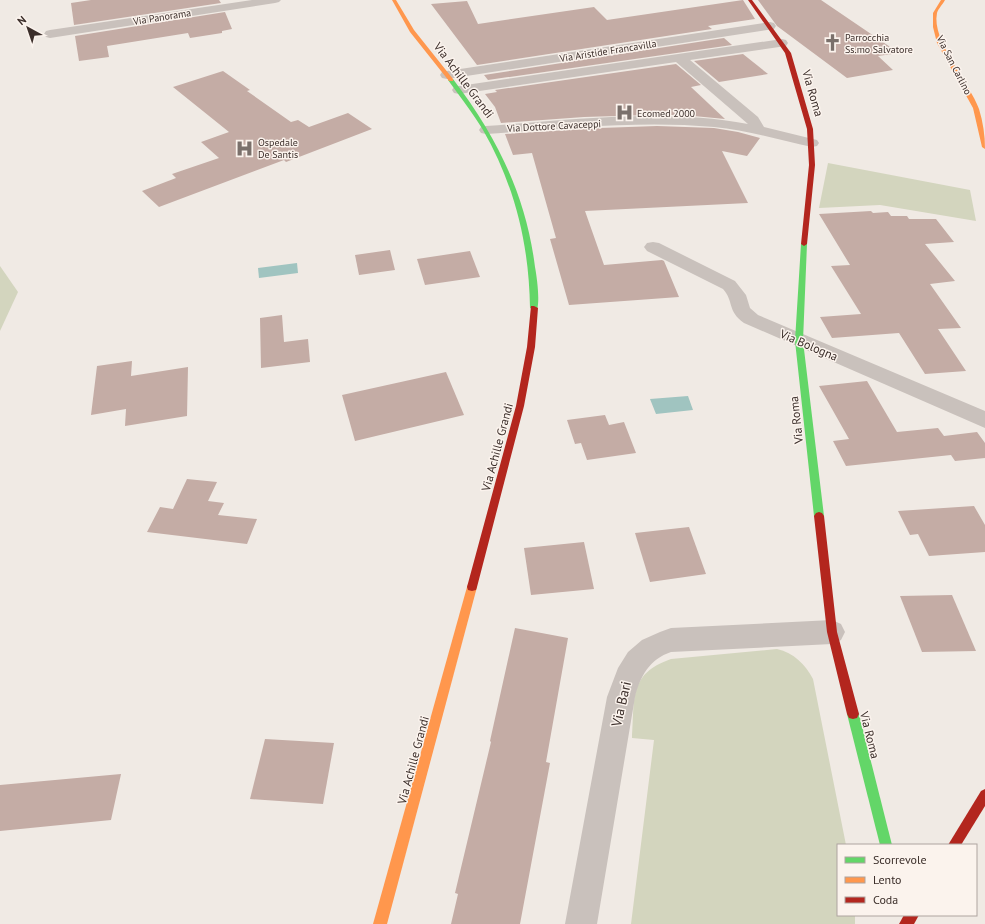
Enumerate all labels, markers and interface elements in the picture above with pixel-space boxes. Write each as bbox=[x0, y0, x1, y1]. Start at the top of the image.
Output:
street label: Via Panorama bbox=[131, 6, 192, 28]
north arrow bbox=[8, 8, 48, 48]
text: N bbox=[14, 13, 29, 28]
place label: Parrocchia Ss.mo Salvatore bbox=[845, 31, 913, 56]
street label: Via San Carlino bbox=[933, 32, 974, 97]
church icon: Parrocchia Ss.mo Salvatore bbox=[822, 33, 842, 53]
street label: Via Aristide Francavilla bbox=[558, 37, 657, 65]
street label: Via Achille Grandi bbox=[430, 38, 497, 121]
street label: Via Roma bbox=[799, 67, 827, 118]
hospital icon: Ecomed 2000 bbox=[614, 103, 634, 123]
place label: Ecomed 2000 bbox=[637, 107, 696, 120]
street label: Via Dottore Cavaceppi bbox=[506, 117, 601, 135]
place label: Ospedale De Santis bbox=[258, 136, 298, 161]
hospital icon: Ospedale De Santis bbox=[235, 138, 255, 158]
street label: Via Bologna bbox=[777, 326, 840, 364]
street label: Via Roma bbox=[786, 395, 806, 446]
street label: Via Achille Grandi bbox=[478, 401, 516, 494]
street label: Via Bari bbox=[607, 680, 635, 729]
street label: Via Roma bbox=[857, 709, 883, 760]
street label: Via Achille Grandi bbox=[394, 714, 432, 807]
legend bbox=[837, 844, 977, 916]
text: Scorrevole bbox=[873, 852, 927, 867]
text: Lento bbox=[873, 872, 902, 887]
text: Coda bbox=[873, 892, 898, 907]

